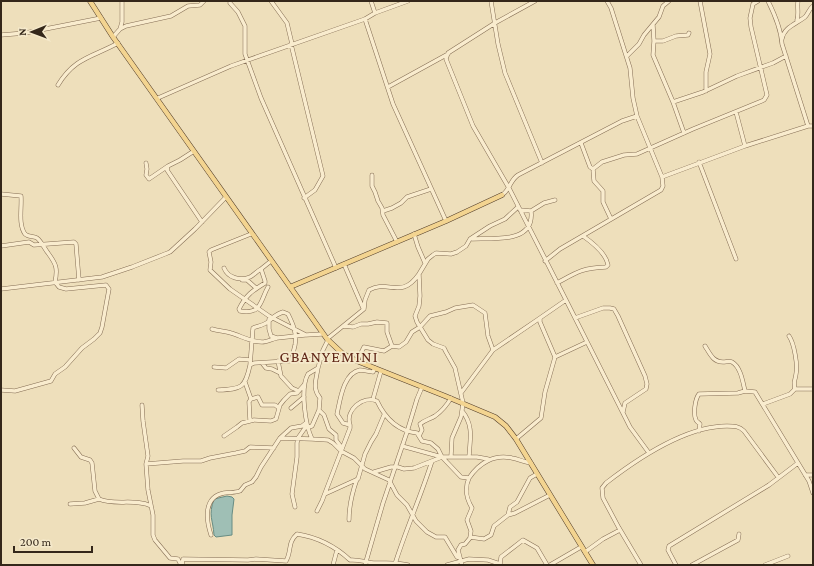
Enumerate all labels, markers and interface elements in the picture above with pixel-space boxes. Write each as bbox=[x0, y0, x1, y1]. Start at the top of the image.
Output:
north arrow bbox=[12, 12, 52, 52]
text: N bbox=[16, 28, 28, 36]
district label: GBANYEMINI bbox=[280, 348, 378, 365]
scale bar bbox=[14, 528, 92, 554]
text: 200 m bbox=[20, 535, 52, 549]

